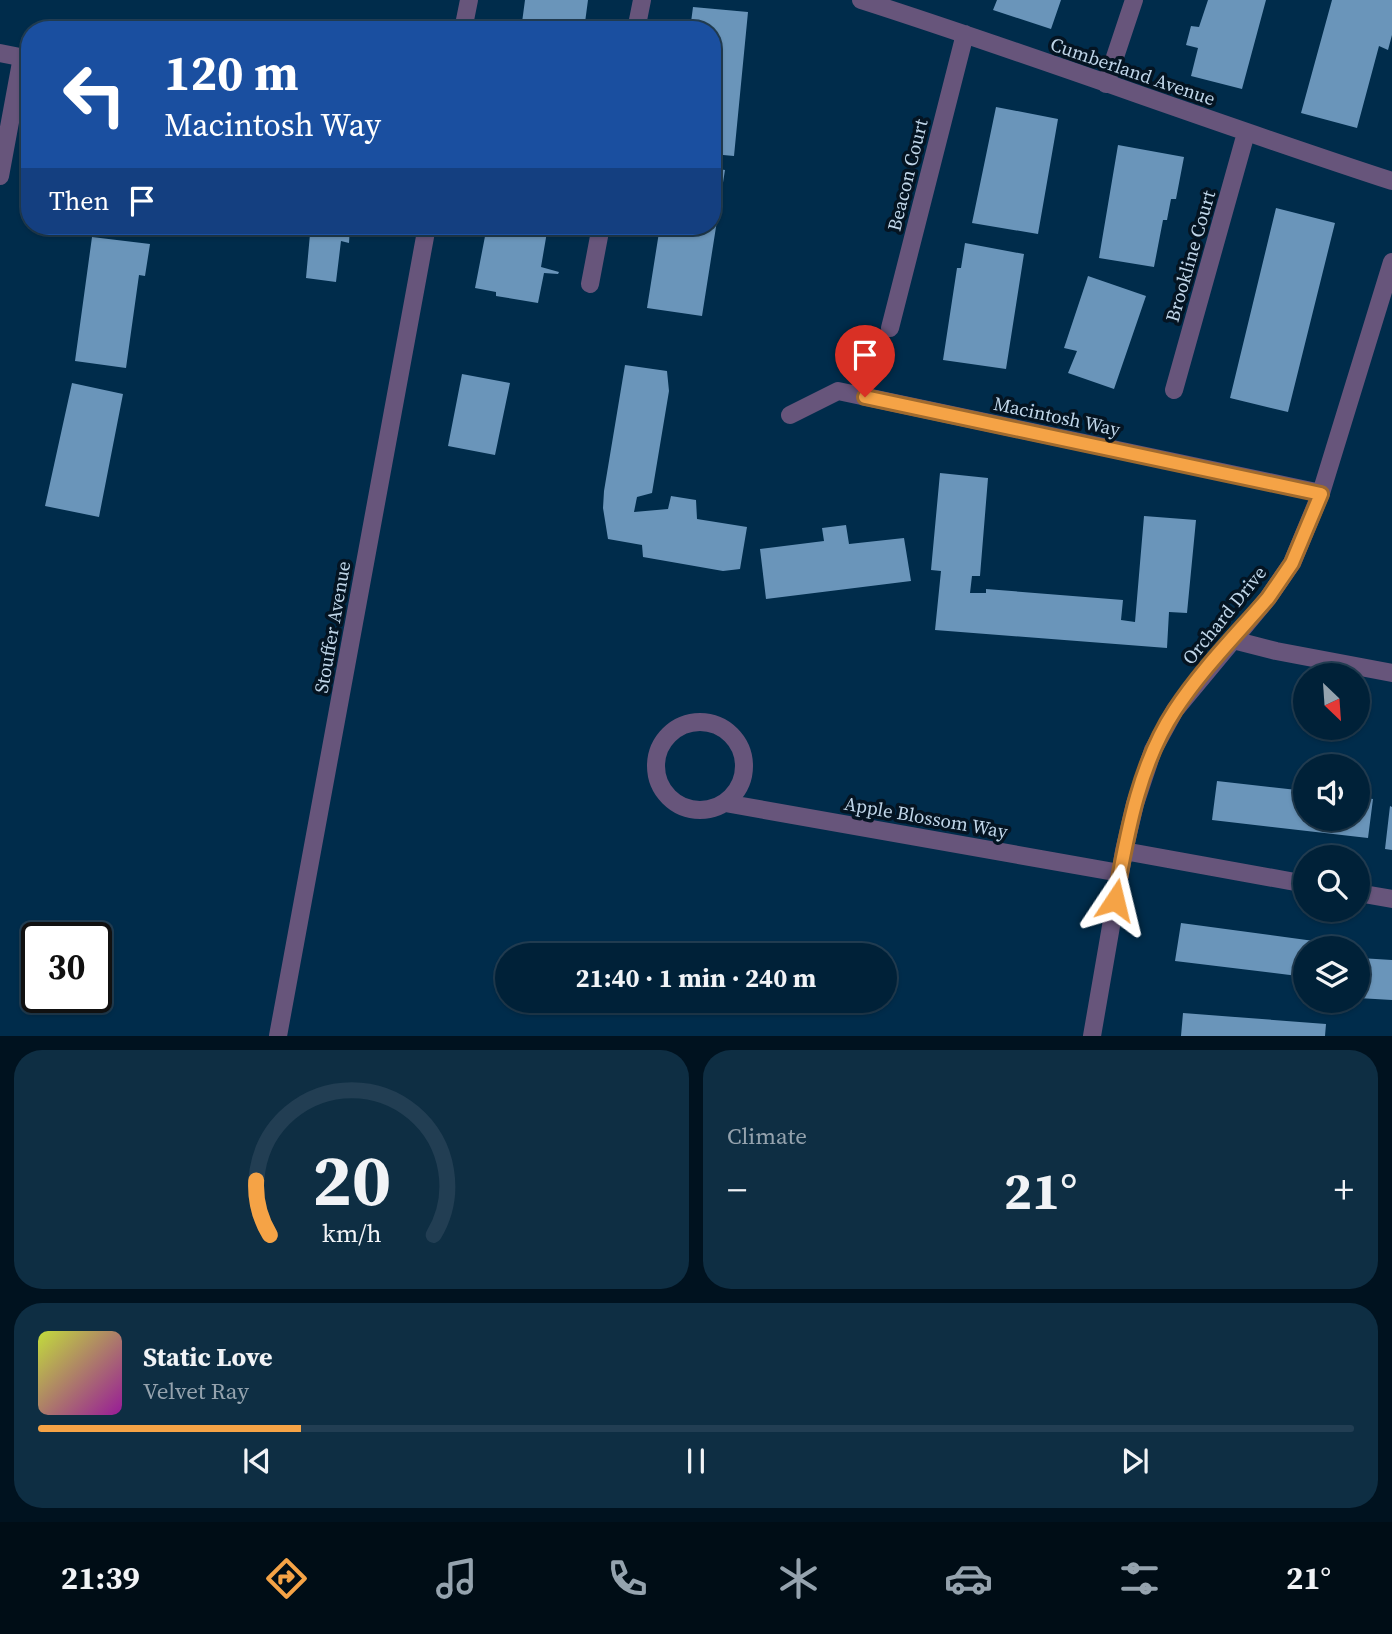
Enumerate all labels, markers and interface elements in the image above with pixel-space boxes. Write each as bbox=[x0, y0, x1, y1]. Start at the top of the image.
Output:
street label: Cumberland Avenue bbox=[1047, 31, 1219, 111]
text: 120 m bbox=[164, 39, 299, 106]
icon: left bbox=[49, 49, 140, 140]
text: Macintosh Way bbox=[164, 103, 381, 147]
street label: Beacon Court bbox=[881, 115, 934, 234]
icon: arrive bbox=[123, 182, 161, 220]
text: Then bbox=[49, 183, 109, 219]
street label: Brookline Court bbox=[1159, 186, 1221, 325]
pin bbox=[835, 325, 895, 397]
icon: arrive bbox=[846, 336, 884, 374]
street label: Macintosh Way bbox=[991, 390, 1123, 442]
street label: Stouffer Avenue bbox=[308, 559, 356, 695]
street label: Orchard Drive bbox=[1176, 560, 1272, 670]
north arrow bbox=[1293, 663, 1370, 740]
map controls bbox=[1293, 663, 1370, 1013]
button: sound bbox=[1293, 754, 1370, 831]
street label: Apple Blossom Way bbox=[842, 790, 1010, 844]
button: search bbox=[1293, 845, 1370, 922]
position arrow bbox=[1078, 863, 1152, 937]
speed limit sign: 30 bbox=[21, 922, 112, 1013]
button: layers bbox=[1293, 936, 1370, 1013]
text: 21:40 · 1 min · 240 m bbox=[576, 960, 816, 996]
text: Climate bbox=[727, 1120, 807, 1152]
text: 20 bbox=[312, 1131, 391, 1230]
text: 21° bbox=[1004, 1155, 1077, 1226]
text: − bbox=[727, 1164, 747, 1216]
text: + bbox=[1334, 1164, 1354, 1216]
text: km/h bbox=[322, 1216, 381, 1250]
text: Static Love bbox=[143, 1339, 272, 1375]
text: Velvet Ray bbox=[143, 1375, 249, 1407]
icon: previous bbox=[238, 1442, 276, 1480]
icon: pause bbox=[677, 1442, 715, 1480]
icon: next bbox=[1116, 1442, 1154, 1480]
icon: directions bbox=[262, 1554, 311, 1603]
icon: music bbox=[432, 1554, 481, 1603]
icon: phone bbox=[603, 1554, 652, 1603]
icon: climate bbox=[774, 1554, 823, 1603]
icon: car bbox=[944, 1554, 993, 1603]
icon: filters bbox=[1115, 1554, 1164, 1603]
text: 21:39 bbox=[61, 1556, 140, 1600]
text: 21° bbox=[1286, 1556, 1331, 1600]

